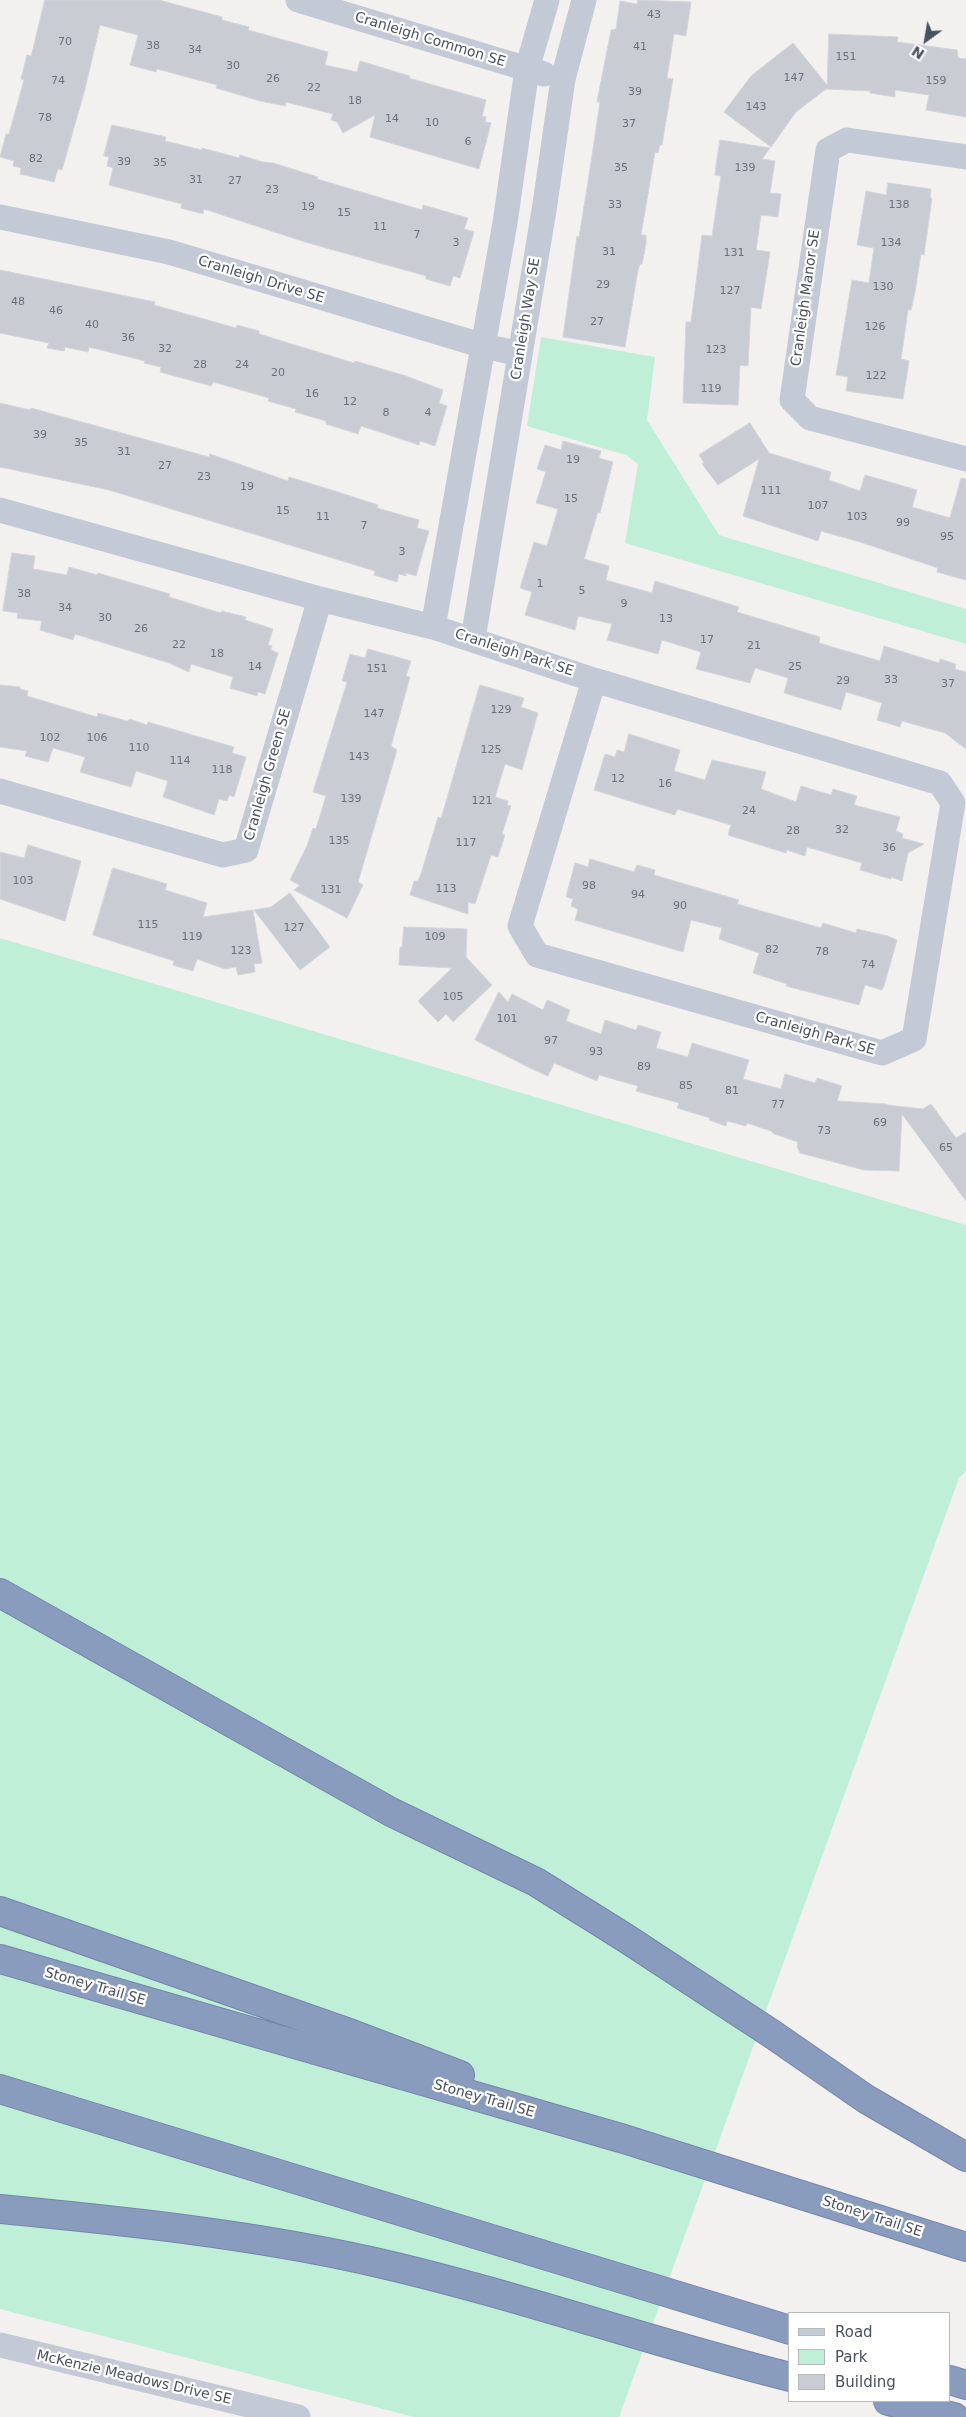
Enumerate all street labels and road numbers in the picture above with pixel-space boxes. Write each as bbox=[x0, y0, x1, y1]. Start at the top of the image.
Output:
street label: Cranleigh Common SE bbox=[353, 9, 507, 71]
street label: Cranleigh Manor SE bbox=[788, 229, 824, 367]
street label: Cranleigh Drive SE bbox=[196, 253, 326, 307]
street label: Cranleigh Way SE bbox=[508, 257, 544, 381]
street label: Cranleigh Park SE bbox=[452, 626, 576, 680]
street label: Cranleigh Green SE bbox=[241, 707, 295, 843]
street label: Cranleigh Park SE bbox=[753, 1009, 877, 1059]
street label: Stoney Trail SE bbox=[43, 1965, 147, 2009]
street label: Stoney Trail SE bbox=[432, 2077, 536, 2121]
street label: Stoney Trail SE bbox=[820, 2193, 924, 2241]
street label: McKenzie Meadows Drive SE bbox=[35, 2347, 233, 2409]

